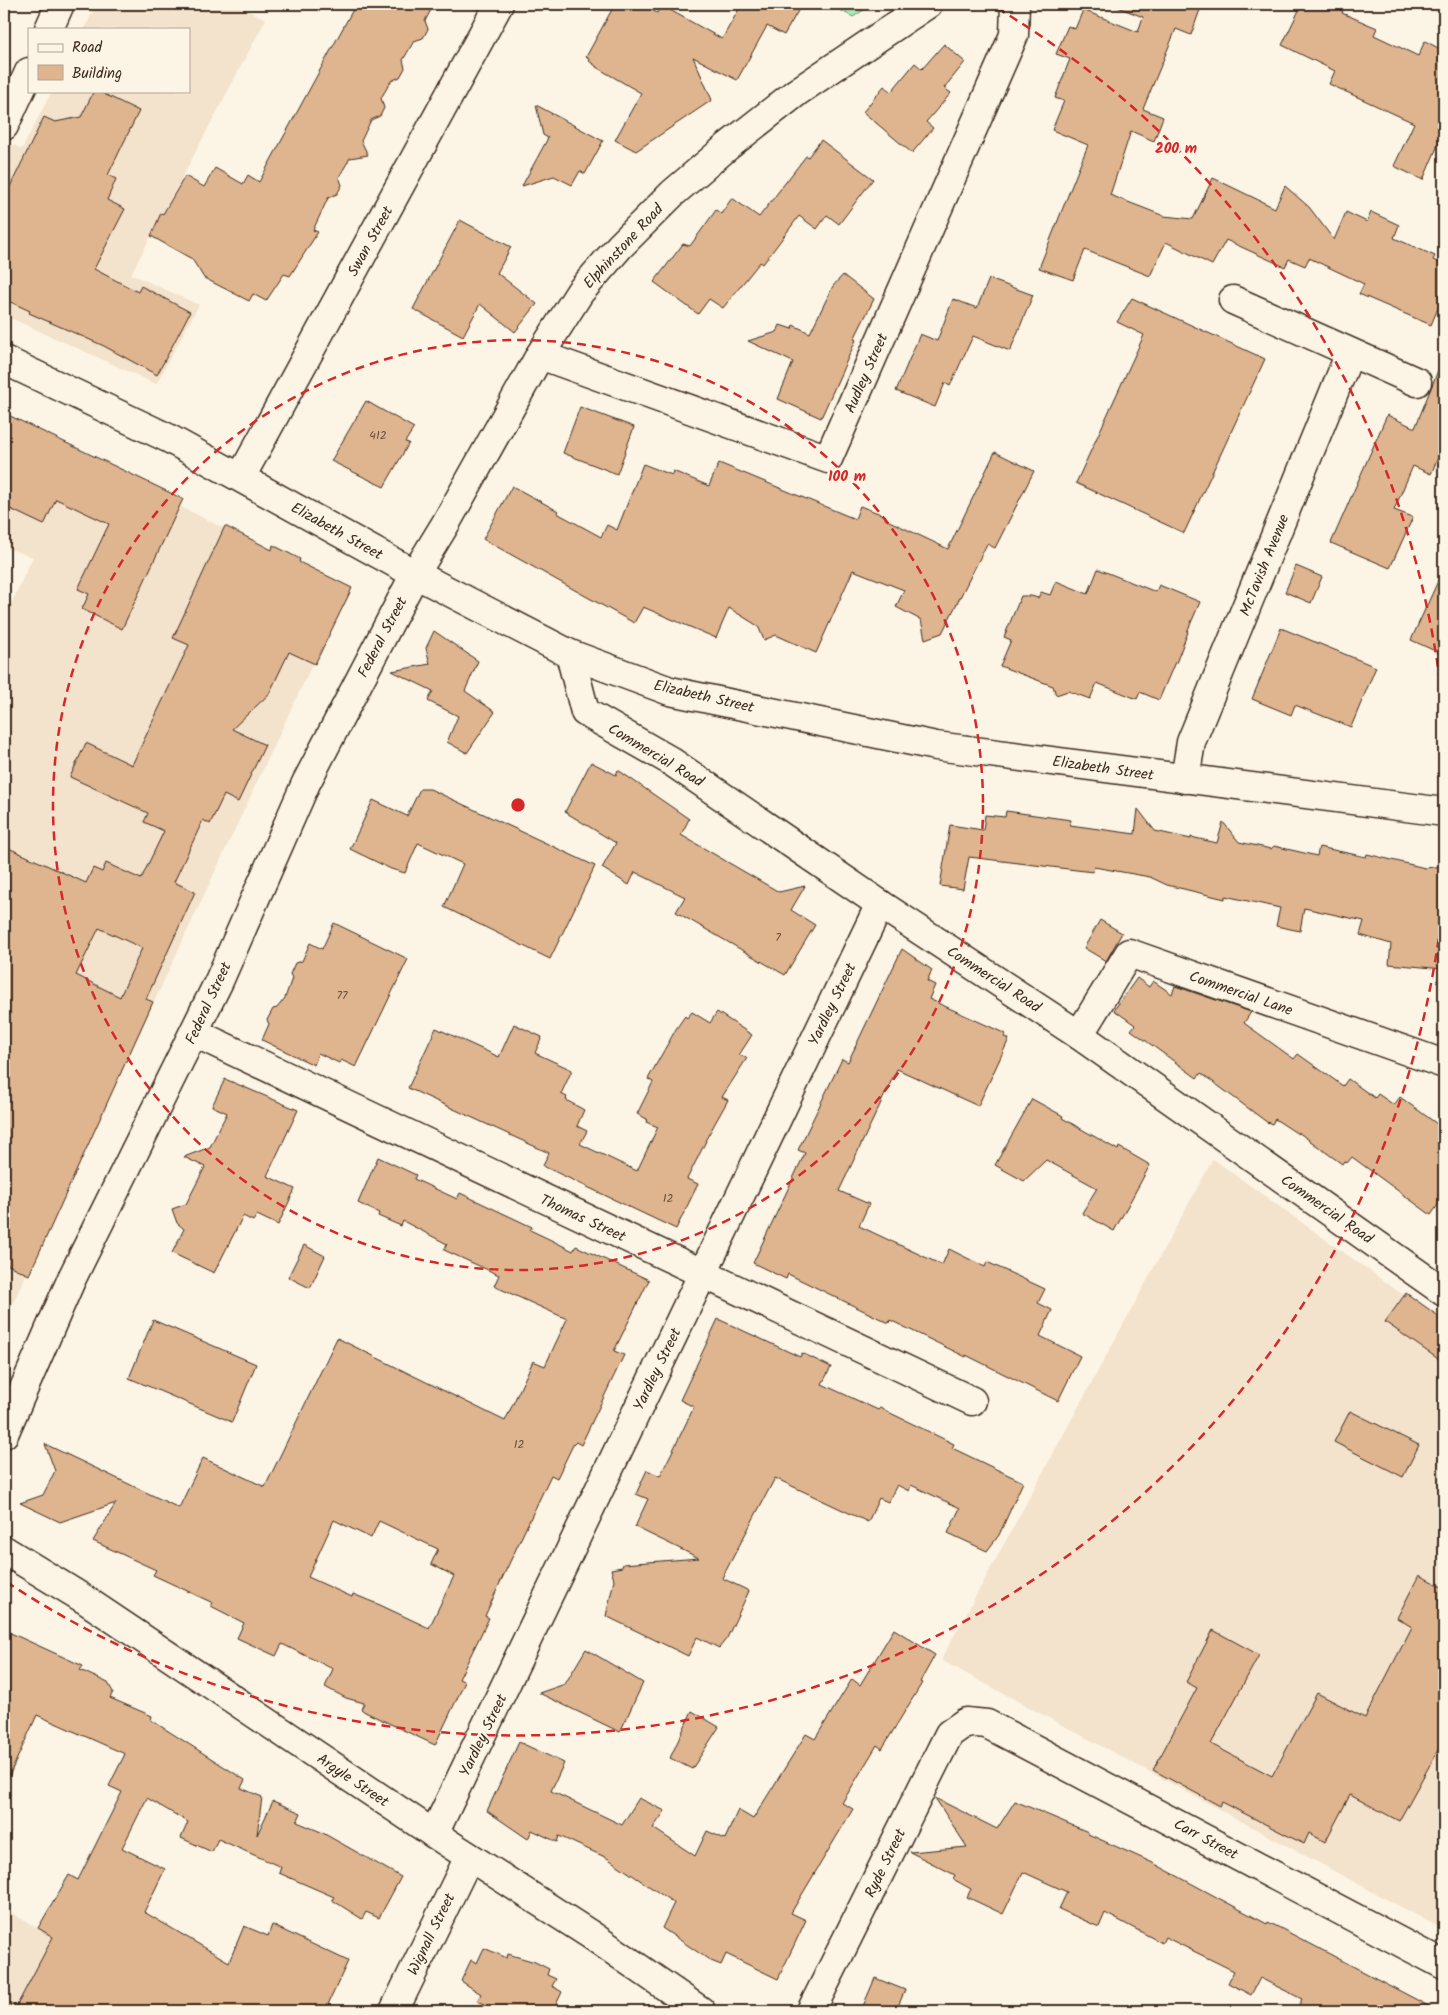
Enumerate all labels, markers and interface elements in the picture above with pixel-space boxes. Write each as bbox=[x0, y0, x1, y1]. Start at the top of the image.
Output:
legend bbox=[28, 28, 190, 92]
text: Road bbox=[72, 36, 103, 60]
text: Building bbox=[72, 62, 122, 86]
text: 200 m bbox=[1155, 137, 1197, 161]
street label: Elphinstone Road bbox=[578, 198, 670, 295]
street label: Swan Street bbox=[342, 202, 400, 281]
street label: Audley Street bbox=[839, 329, 895, 417]
house number: 412 bbox=[369, 426, 387, 445]
text: 100 m bbox=[828, 465, 866, 489]
street label: Elizabeth Street bbox=[286, 497, 387, 567]
street label: McTavish Avenue bbox=[1234, 511, 1296, 620]
street label: Federal Street bbox=[351, 593, 414, 682]
street label: Elizabeth Street bbox=[651, 674, 756, 720]
street label: Commercial Road bbox=[603, 718, 709, 794]
street label: Elizabeth Street bbox=[1051, 750, 1155, 788]
centre of rings bbox=[509, 796, 527, 814]
house number: 7 bbox=[775, 928, 781, 947]
street label: Commercial Road bbox=[941, 940, 1046, 1020]
street label: Federal Street bbox=[179, 958, 239, 1049]
street label: Yardley Street bbox=[802, 959, 863, 1050]
street label: Commercial Lane bbox=[1186, 965, 1296, 1023]
house number: 77 bbox=[336, 986, 348, 1005]
street label: Commercial Road bbox=[1275, 1169, 1378, 1251]
street label: Thomas Street bbox=[536, 1189, 630, 1249]
house number: 12 bbox=[663, 1189, 673, 1208]
street label: Yardley Street bbox=[627, 1324, 688, 1415]
house number: 12 bbox=[514, 1435, 524, 1454]
street label: Yardley Street bbox=[453, 1690, 514, 1781]
street label: Argyle Street bbox=[311, 1748, 394, 1814]
street label: Carr Street bbox=[1169, 1813, 1242, 1867]
street label: Ryde Street bbox=[859, 1825, 913, 1902]
street label: Wignall Street bbox=[402, 1889, 462, 1980]

